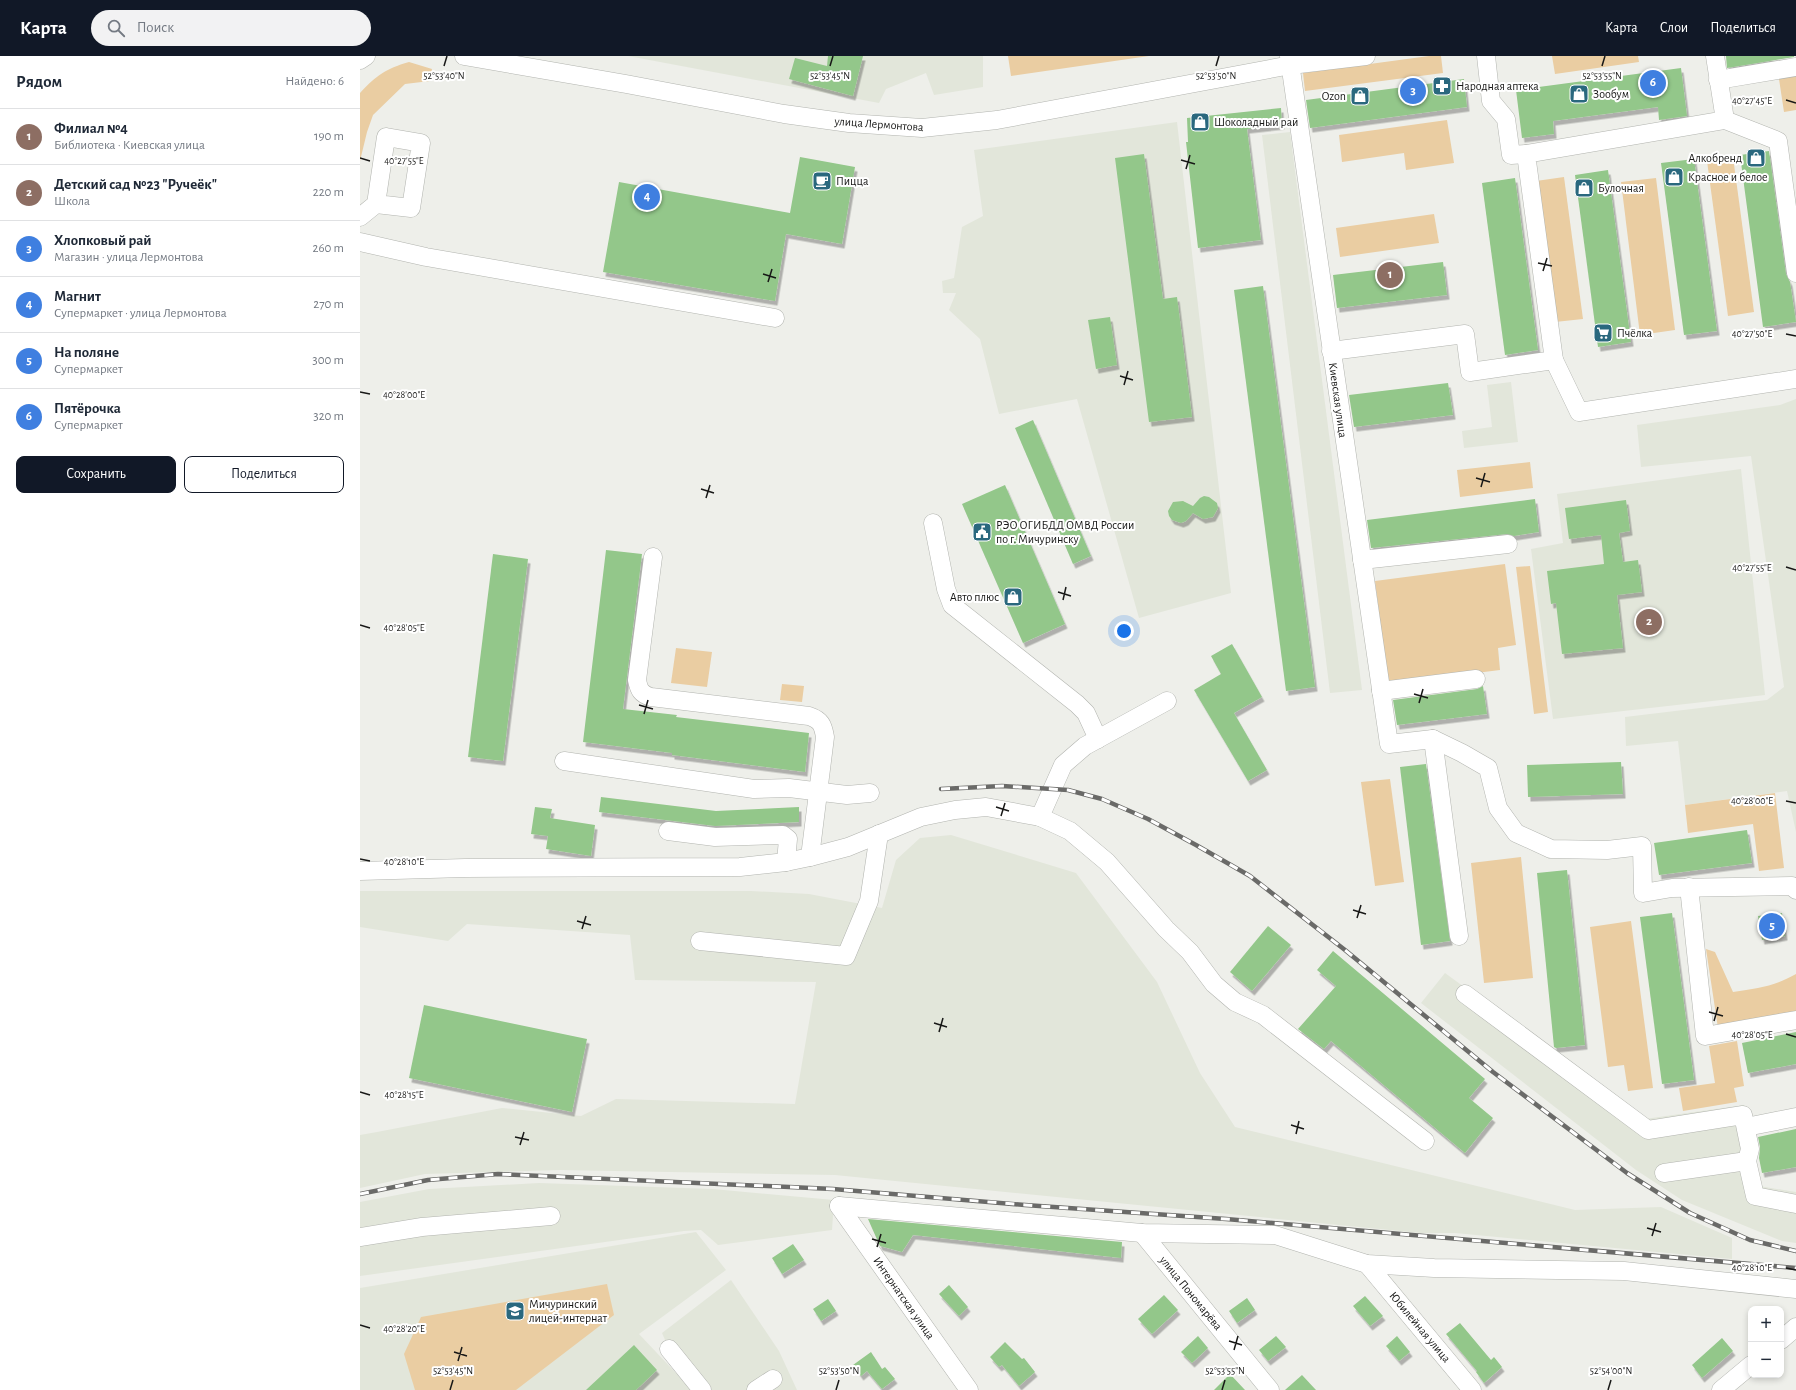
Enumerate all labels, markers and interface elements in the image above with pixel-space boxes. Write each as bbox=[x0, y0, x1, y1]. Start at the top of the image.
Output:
search box bbox=[91, 10, 371, 46]
icon: search bbox=[105, 17, 127, 39]
text: Карта bbox=[20, 19, 67, 38]
text: Поиск bbox=[137, 20, 174, 35]
text: Карта bbox=[1605, 21, 1638, 35]
text: Слои bbox=[1660, 21, 1688, 35]
text: Поделиться bbox=[1710, 21, 1776, 35]
pin: 6 bbox=[1640, 68, 1666, 98]
text: 52°53'40"N bbox=[423, 71, 465, 81]
text: 52°53'45"N bbox=[810, 71, 850, 81]
text: 52°53'50"N bbox=[1196, 71, 1236, 81]
text: 52°53'55"N bbox=[1582, 71, 1622, 81]
text: Рядом bbox=[16, 73, 62, 90]
text: Найдено: 6 bbox=[285, 75, 344, 88]
pharmacy icon: Народная аптека bbox=[1431, 75, 1453, 97]
pin: 3 bbox=[1400, 76, 1426, 106]
place label: Народная аптека bbox=[1456, 80, 1539, 92]
shop icon: Зообум bbox=[1568, 83, 1590, 105]
shop icon: Ozon bbox=[1349, 85, 1371, 107]
place label: Зообум bbox=[1593, 88, 1629, 101]
place label: Ozon bbox=[1322, 90, 1346, 102]
text: 40°27'45"E bbox=[1732, 96, 1772, 106]
shop icon: Шоколадный рай bbox=[1189, 111, 1211, 133]
street label: улица Лермонтова bbox=[833, 115, 924, 134]
place label: Шоколадный рай bbox=[1214, 116, 1298, 128]
text: Филиал №4 bbox=[54, 121, 128, 136]
text: 1 bbox=[27, 130, 31, 143]
text: 190 m bbox=[314, 130, 344, 143]
text: Библиотека · Киевская улица bbox=[54, 139, 205, 152]
shop icon: Алкобренд bbox=[1745, 147, 1767, 169]
place label: Алкобренд bbox=[1688, 152, 1742, 164]
text: 40°27'55"E bbox=[384, 156, 424, 166]
shop icon: Красное и белое bbox=[1663, 166, 1685, 188]
cafe icon: Пицца bbox=[811, 170, 833, 192]
place label: Красное и белое bbox=[1688, 171, 1768, 183]
place label: Пицца bbox=[836, 175, 869, 187]
text: Детский сад №23 "Ручеёк" bbox=[54, 177, 217, 192]
shop icon: Булочная bbox=[1573, 177, 1595, 199]
pin: 4 bbox=[634, 182, 660, 212]
place label: Булочная bbox=[1598, 182, 1644, 195]
text: 2 bbox=[26, 186, 32, 199]
text: 220 m bbox=[313, 186, 344, 199]
text: Школа bbox=[54, 195, 90, 208]
text: Хлопковый рай bbox=[54, 233, 152, 248]
text: 3 bbox=[26, 242, 32, 255]
text: 260 m bbox=[313, 242, 344, 255]
text: Магазин · улица Лермонтова bbox=[54, 251, 203, 264]
pin: 1 bbox=[1377, 260, 1403, 290]
text: Магнит bbox=[54, 289, 101, 304]
text: 4 bbox=[26, 298, 32, 311]
text: 270 m bbox=[313, 298, 344, 311]
text: Супермаркет · улица Лермонтова bbox=[54, 307, 227, 320]
supermarket icon: Пчёлка bbox=[1592, 322, 1614, 344]
place label: Пчёлка bbox=[1617, 327, 1653, 339]
text: 40°27'50"E bbox=[1732, 329, 1772, 339]
text: На поляне bbox=[54, 345, 119, 360]
text: 5 bbox=[26, 354, 32, 367]
text: 300 m bbox=[312, 354, 344, 367]
street label: Киевская улица bbox=[1326, 362, 1349, 439]
text: Супермаркет bbox=[54, 363, 123, 376]
text: 40°28'00"E bbox=[383, 390, 425, 400]
text: Пятёрочка bbox=[54, 401, 121, 416]
text: 6 bbox=[26, 410, 32, 423]
text: 320 m bbox=[313, 410, 344, 423]
text: Супермаркет bbox=[54, 419, 123, 432]
button: Сохранить bbox=[16, 456, 176, 493]
button: Поделиться bbox=[184, 456, 344, 493]
place label: РЭО ОГИБДД ОМВД России по г. Мичуринску bbox=[996, 519, 1134, 546]
public building icon: РЭО ОГИБДД ОМВД России по г. Мичуринску bbox=[971, 521, 993, 543]
text: 40°27'55"E bbox=[1732, 563, 1772, 573]
shop icon: Авто плюс bbox=[1002, 586, 1024, 608]
place label: Авто плюс bbox=[950, 591, 999, 603]
pin: 2 bbox=[1636, 607, 1662, 637]
your location bbox=[1114, 621, 1134, 641]
text: 40°28'05"E bbox=[383, 623, 425, 633]
text: 40°28'00"E bbox=[1731, 796, 1773, 806]
text: 40°28'10"E bbox=[384, 857, 424, 867]
pin: 5 bbox=[1759, 911, 1785, 941]
text: 40°28'05"E bbox=[1731, 1030, 1773, 1040]
text: 40°28'15"E bbox=[384, 1090, 424, 1100]
street label: улица Пономарёва bbox=[1156, 1253, 1225, 1333]
street label: Интернатская улица bbox=[870, 1254, 937, 1342]
text: 40°28'10"E bbox=[1732, 1263, 1772, 1273]
street label: Юбилейная улица bbox=[1386, 1289, 1453, 1366]
place label: Мичуринский лицей-интернат bbox=[529, 1298, 608, 1324]
school or university icon: Мичуринский лицей-интернат bbox=[504, 1300, 526, 1322]
map controls bbox=[1748, 1306, 1784, 1378]
button: + bbox=[1748, 1306, 1784, 1342]
text: 40°28'20"E bbox=[383, 1324, 425, 1334]
button: − bbox=[1748, 1342, 1784, 1378]
text: 52°53'45"N bbox=[433, 1366, 473, 1376]
text: 52°53'50"N bbox=[819, 1366, 859, 1376]
text: 52°53'55"N bbox=[1205, 1366, 1245, 1376]
text: 52°54'00"N bbox=[1590, 1366, 1632, 1376]

